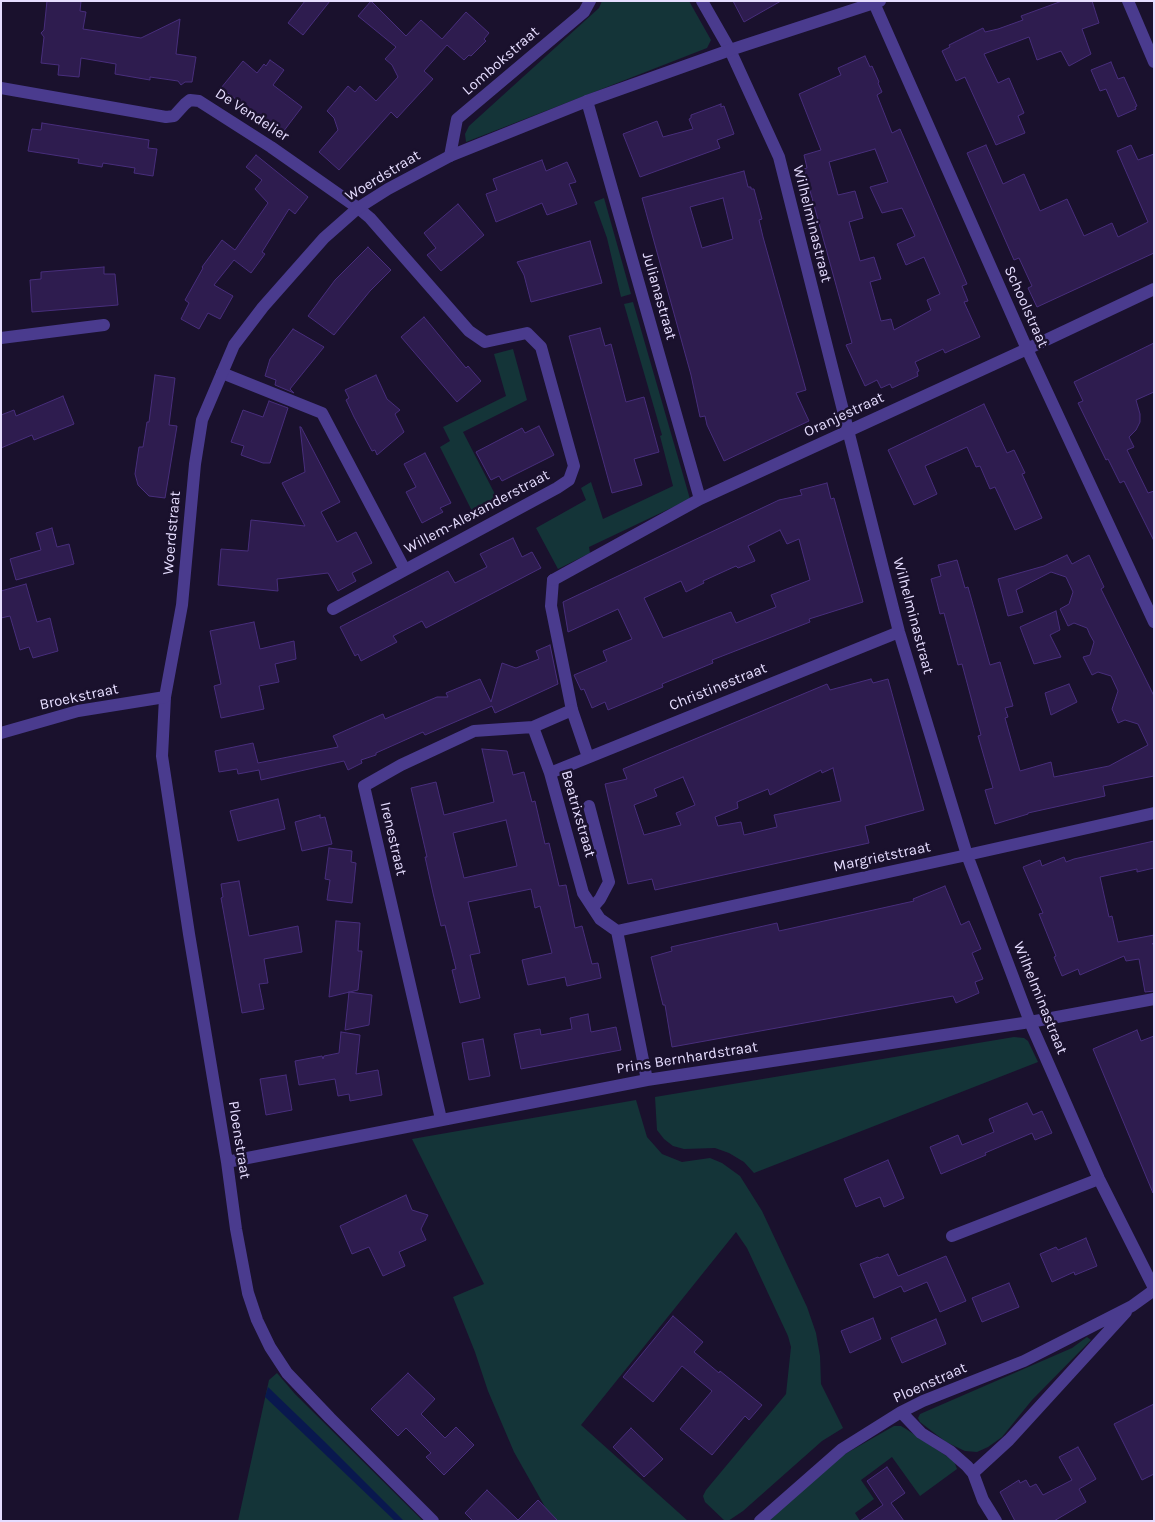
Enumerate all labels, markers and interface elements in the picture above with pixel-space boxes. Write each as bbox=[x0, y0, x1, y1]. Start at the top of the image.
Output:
street label: Lombokstraat bbox=[459, 23, 543, 99]
street label: De Vendelier bbox=[212, 85, 292, 145]
street label: Woerdstraat bbox=[342, 147, 424, 205]
street label: Wilhelminastraat bbox=[789, 164, 835, 284]
street label: Julianastraat bbox=[638, 250, 680, 342]
street label: Schoolstraat bbox=[1000, 263, 1052, 351]
street label: Oranjestraat bbox=[801, 389, 887, 441]
street label: Willem-Alexanderstraat bbox=[401, 466, 553, 558]
street label: Woerdstraat bbox=[159, 490, 185, 576]
street label: Wilhelminastraat bbox=[889, 556, 937, 676]
street label: Christinestraat bbox=[666, 659, 770, 715]
street label: Broekstraat bbox=[38, 680, 120, 714]
street label: Beatrixstraat bbox=[557, 768, 599, 860]
street label: Irenestraat bbox=[376, 800, 410, 878]
street label: Margrietstraat bbox=[832, 838, 932, 876]
street label: Wilhelminastraat bbox=[1009, 939, 1071, 1057]
street label: Prins Bernhardstraat bbox=[615, 1038, 759, 1078]
street label: Ploenstraat bbox=[224, 1100, 254, 1180]
street label: Ploenstraat bbox=[890, 1359, 970, 1407]

